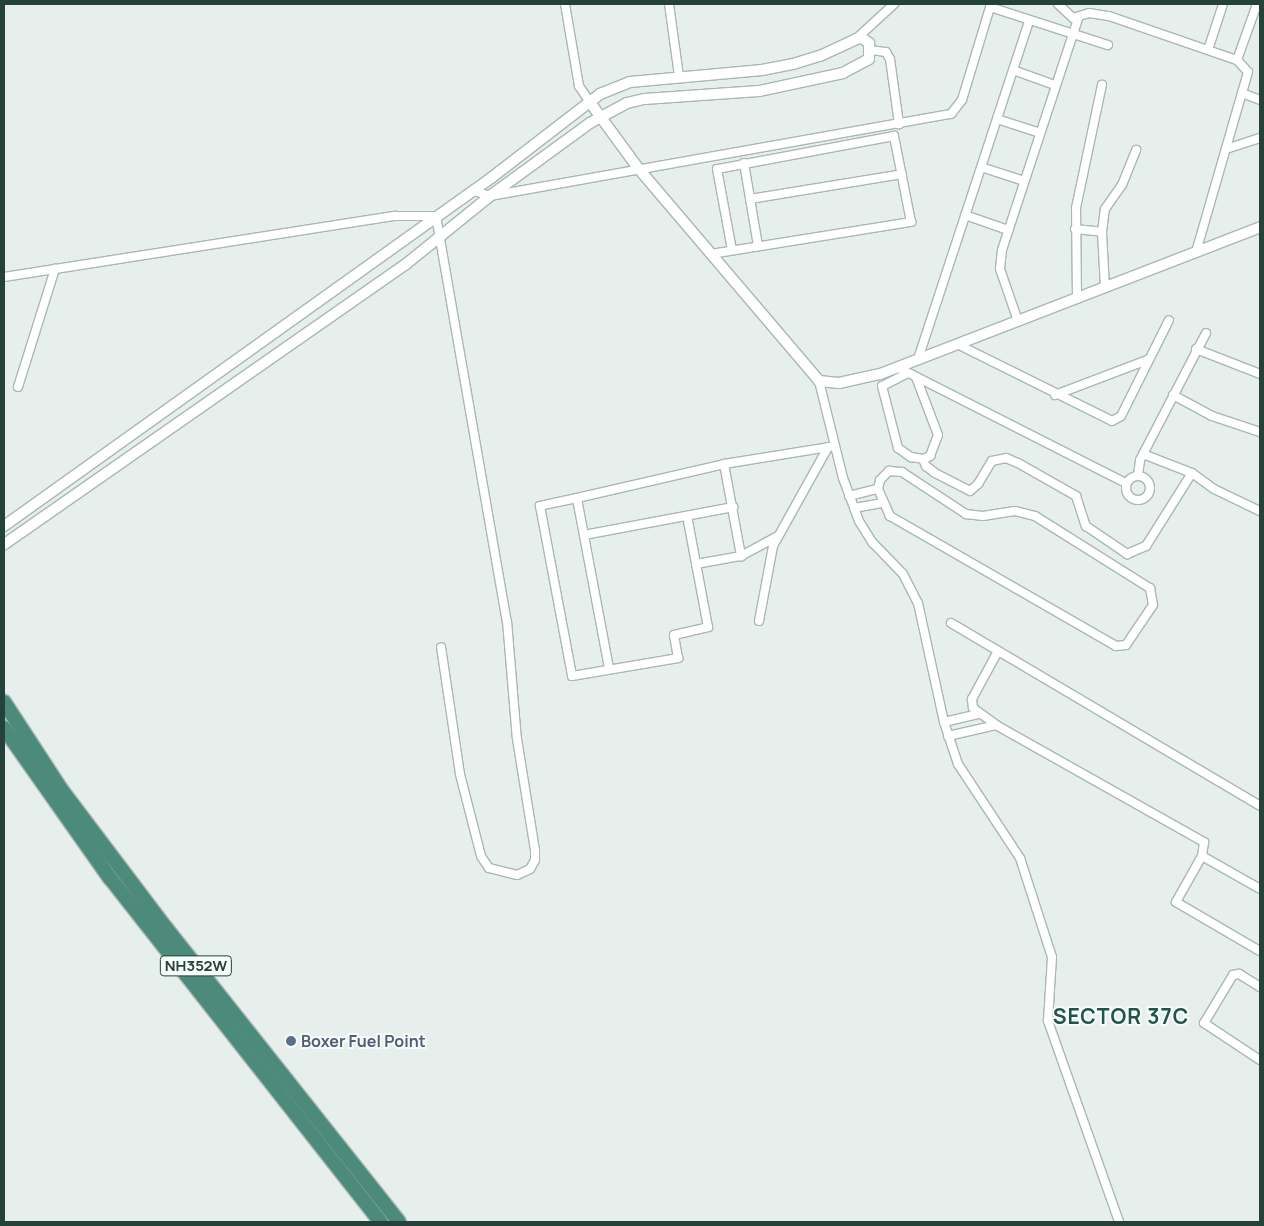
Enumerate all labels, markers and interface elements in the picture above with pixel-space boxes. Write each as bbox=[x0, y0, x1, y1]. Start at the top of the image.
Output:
road number: NH352W bbox=[160, 954, 232, 978]
district label: SECTOR 37C bbox=[1051, 1003, 1191, 1029]
place label: Boxer Fuel Point bbox=[301, 1031, 426, 1051]
marker: Boxer Fuel Point bbox=[285, 1035, 297, 1047]

